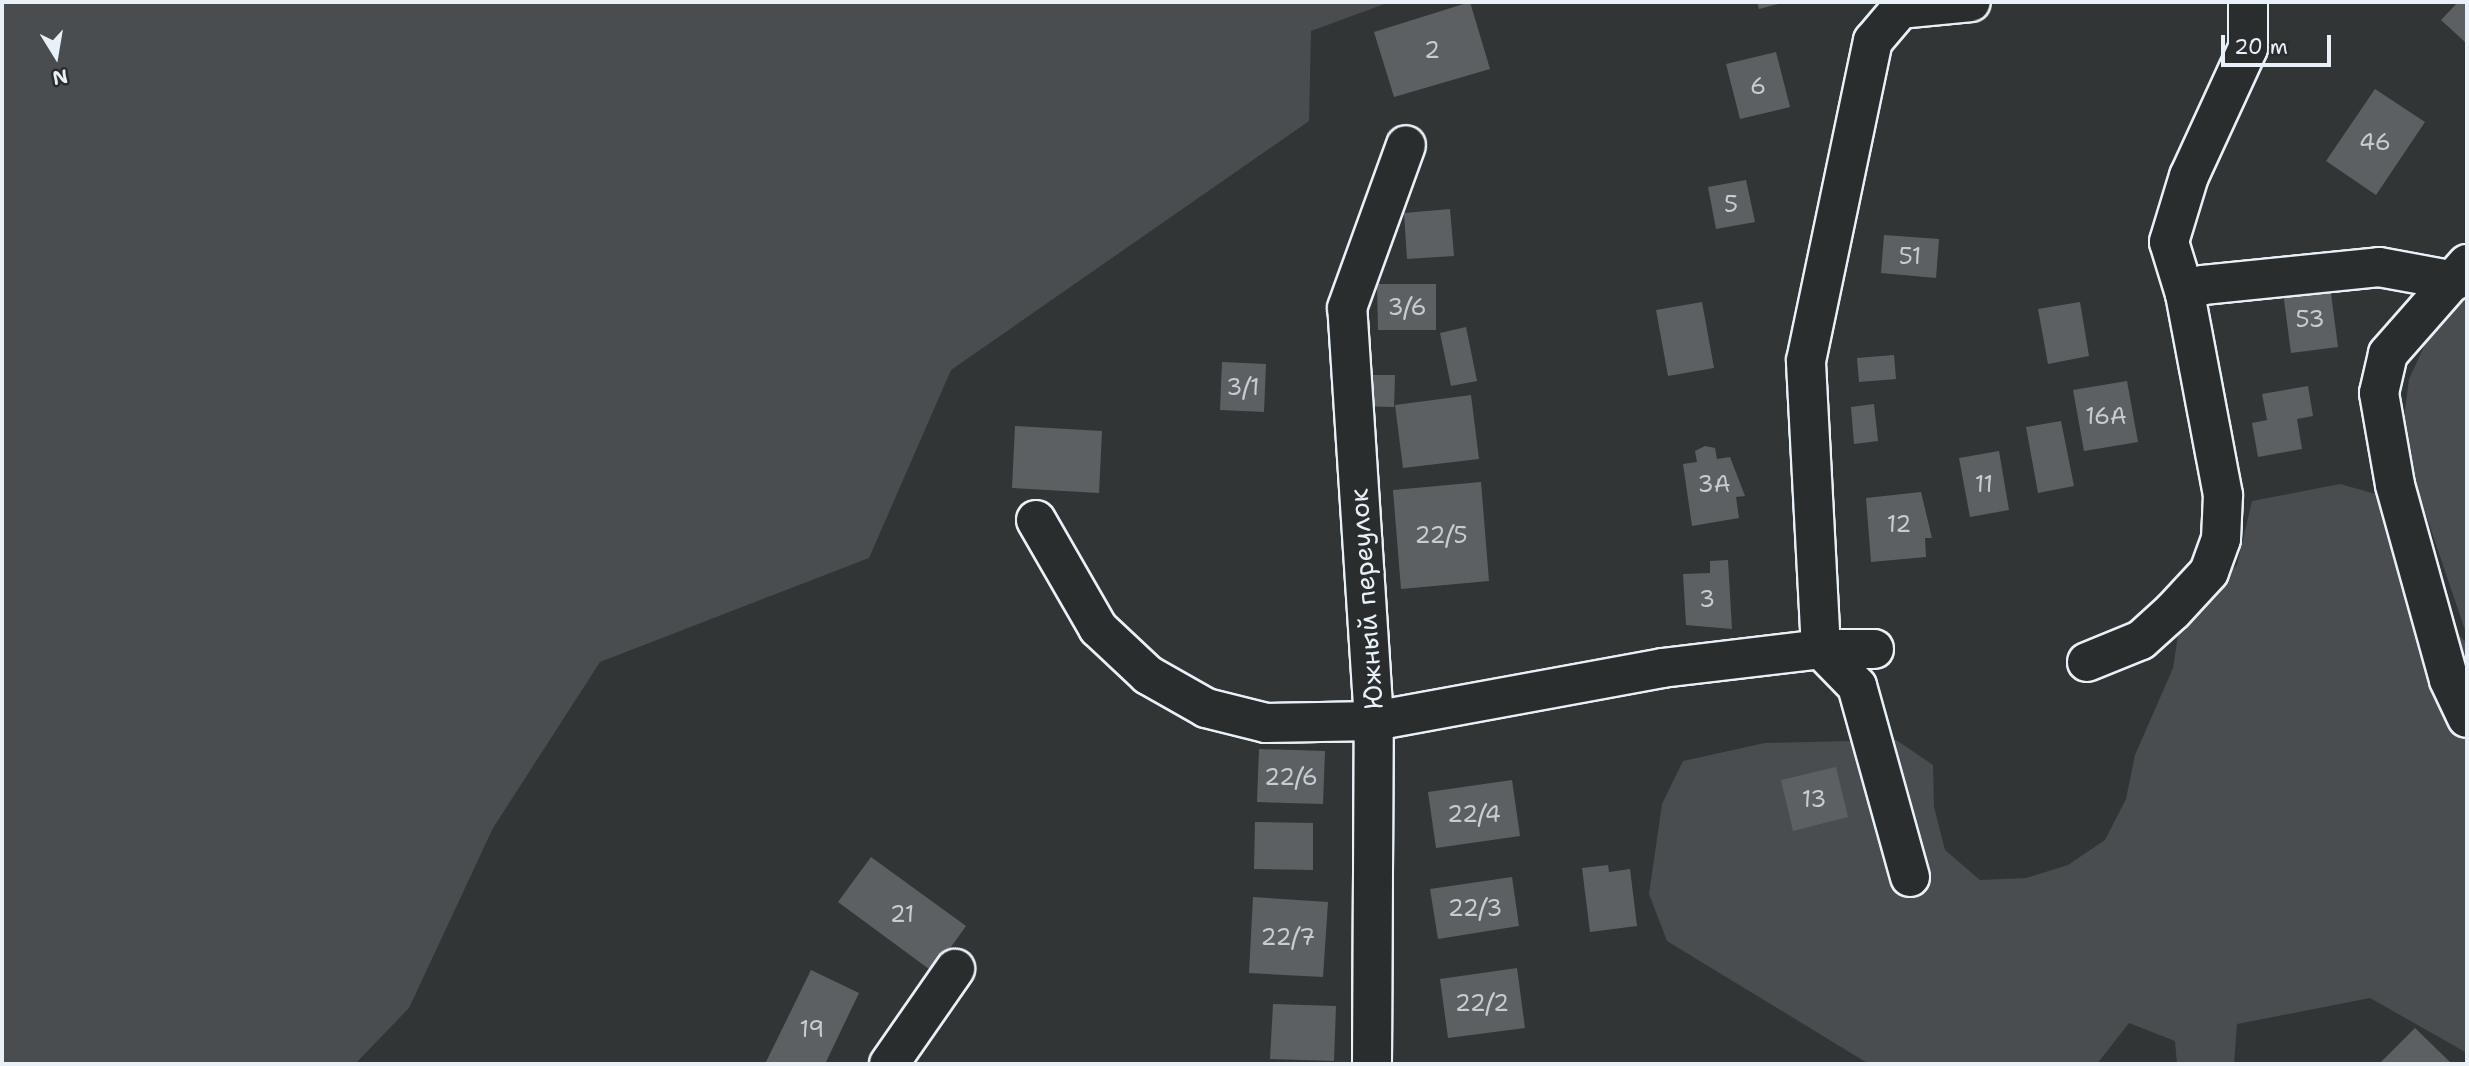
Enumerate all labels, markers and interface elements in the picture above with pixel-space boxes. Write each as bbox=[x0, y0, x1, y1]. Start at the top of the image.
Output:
north arrow bbox=[21, 21, 91, 91]
scale bar bbox=[2224, 21, 2334, 65]
text: 20 m bbox=[2234, 33, 2288, 61]
house number: 2 bbox=[1424, 36, 1440, 64]
text: N bbox=[50, 63, 70, 91]
house number: 6 bbox=[1750, 72, 1766, 100]
house number: 46 bbox=[2359, 128, 2391, 156]
house number: 5 bbox=[1724, 190, 1738, 218]
house number: 51 bbox=[1899, 242, 1921, 270]
house number: 3/6 bbox=[1388, 293, 1426, 321]
house number: 53 bbox=[2295, 305, 2325, 333]
house number: 3/1 bbox=[1226, 373, 1260, 401]
house number: 16А bbox=[2085, 402, 2127, 430]
house number: 3А bbox=[1698, 470, 1730, 498]
house number: 11 bbox=[1975, 470, 1993, 498]
street label: Южный переулок bbox=[1343, 487, 1389, 711]
house number: 12 bbox=[1887, 510, 1911, 538]
house number: 22/5 bbox=[1414, 521, 1468, 549]
house number: 3 bbox=[1699, 585, 1715, 613]
house number: 22/6 bbox=[1264, 763, 1318, 791]
house number: 13 bbox=[1802, 785, 1826, 813]
house number: 22/4 bbox=[1447, 800, 1501, 828]
house number: 22/3 bbox=[1448, 894, 1502, 922]
house number: 21 bbox=[890, 900, 914, 928]
house number: 22/7 bbox=[1261, 923, 1315, 951]
house number: 22/2 bbox=[1455, 989, 1509, 1017]
house number: 19 bbox=[800, 1015, 824, 1043]

